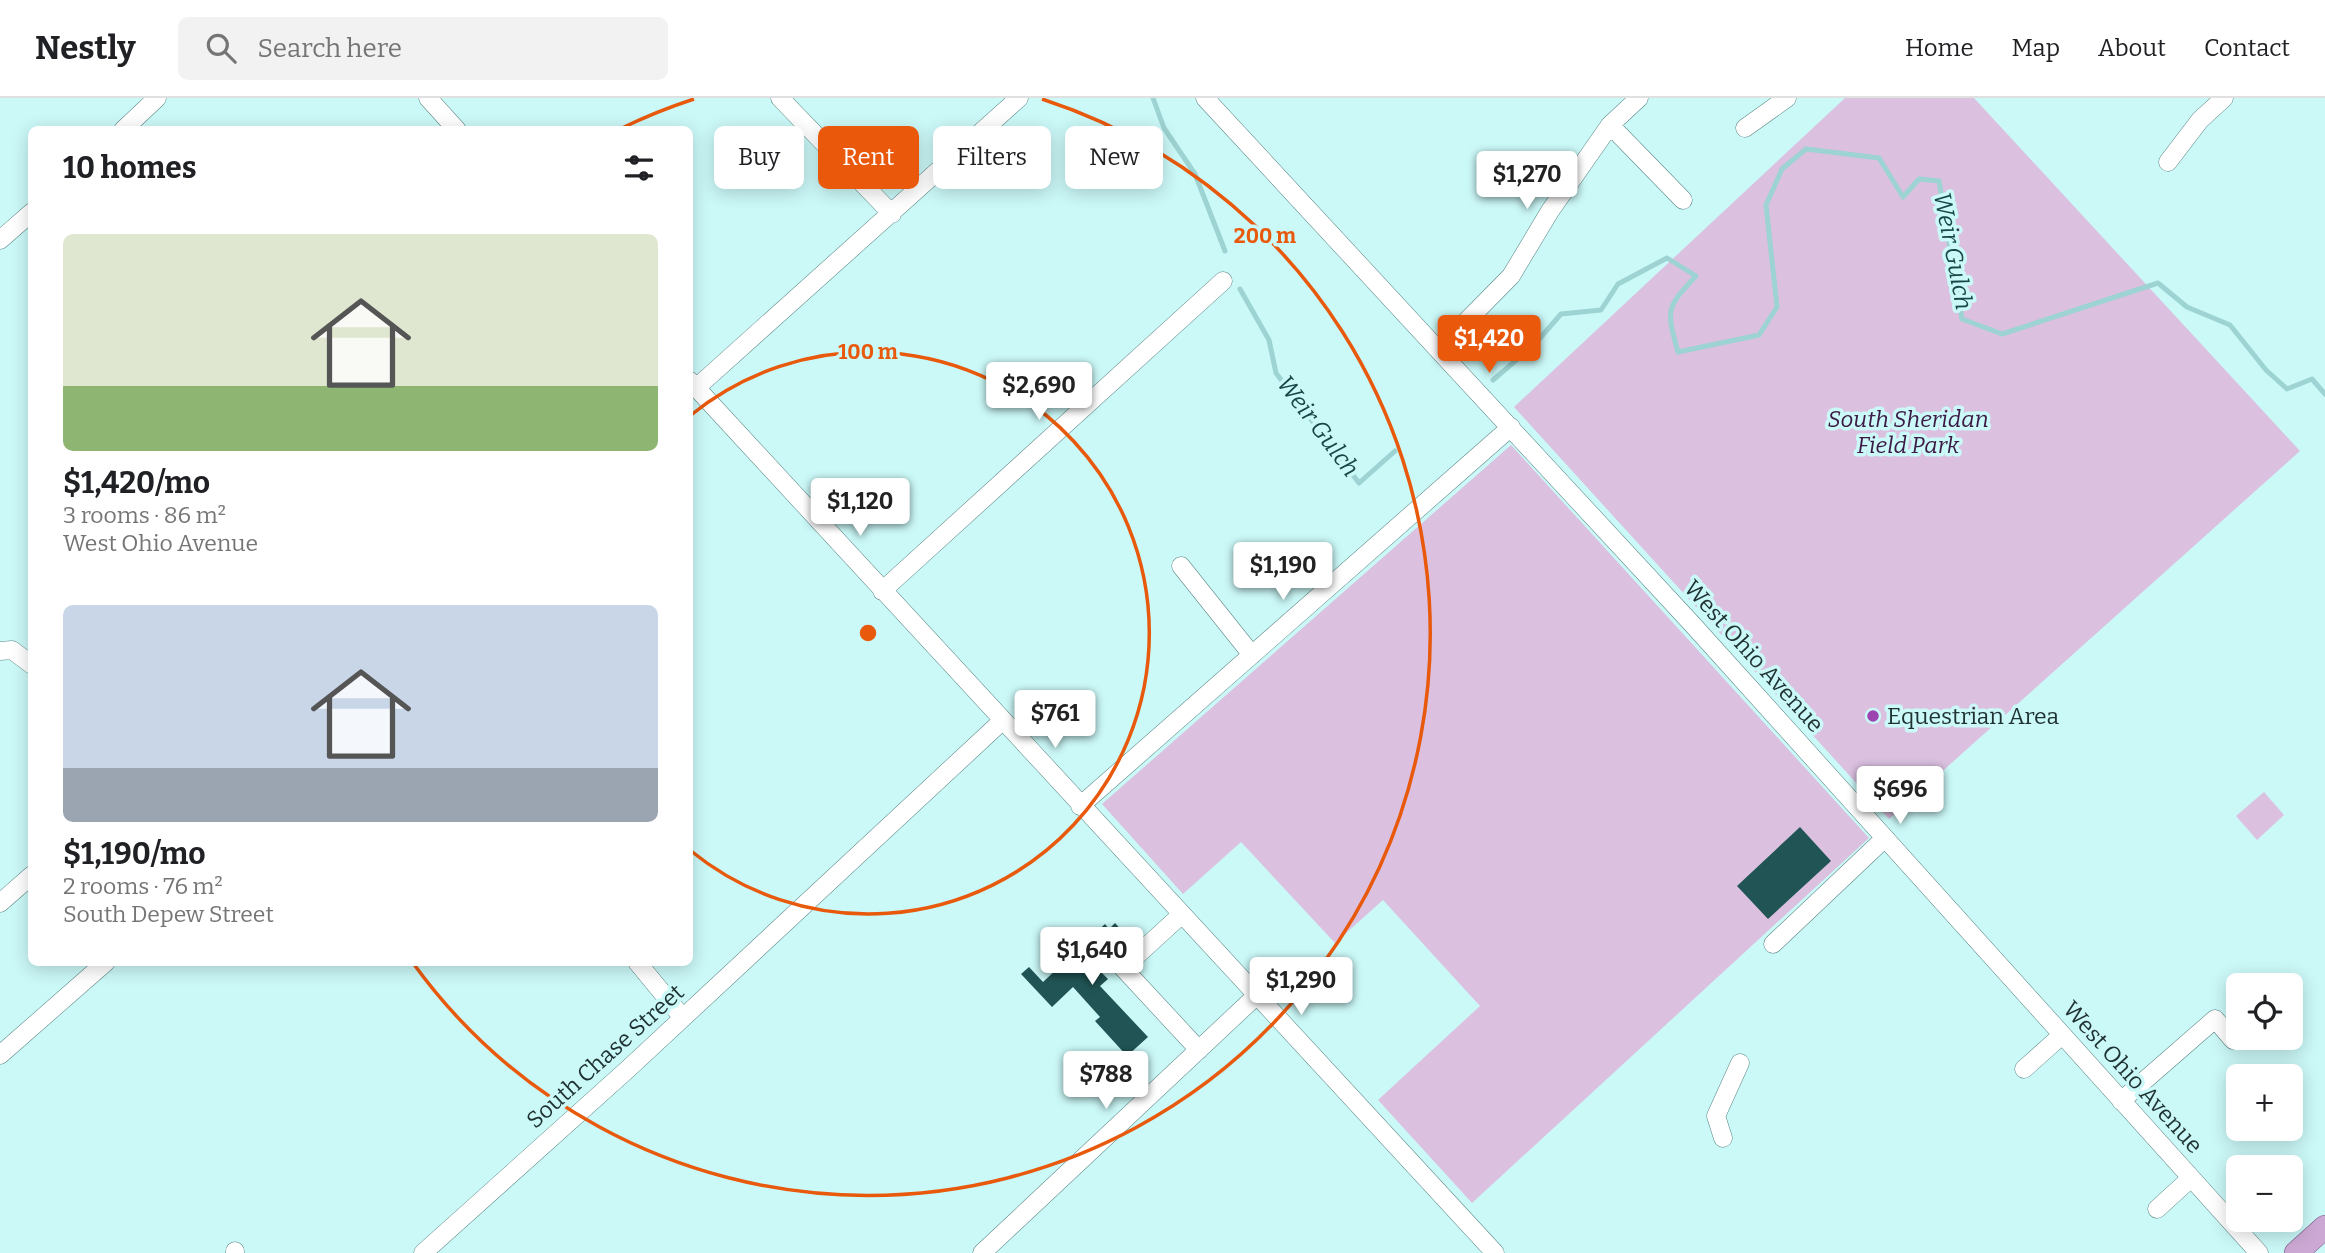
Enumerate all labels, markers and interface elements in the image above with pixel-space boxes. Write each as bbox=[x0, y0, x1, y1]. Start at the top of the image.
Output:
search box bbox=[178, 17, 668, 80]
text: Nestly bbox=[35, 28, 136, 68]
icon: search bbox=[202, 29, 240, 67]
text: Search here bbox=[258, 33, 402, 64]
text: Home bbox=[1905, 34, 1974, 62]
text: Map bbox=[2012, 34, 2060, 62]
text: About bbox=[2098, 34, 2166, 62]
text: Contact bbox=[2204, 34, 2290, 62]
chip: Buy bbox=[714, 126, 804, 189]
chip: Rent bbox=[818, 126, 919, 189]
chip: Filters bbox=[933, 126, 1051, 189]
chip: New bbox=[1065, 126, 1163, 189]
icon: filters bbox=[620, 149, 658, 187]
text: 10 homes bbox=[63, 150, 197, 186]
pin: $1,270 bbox=[1470, 152, 1584, 211]
text: $1,270 bbox=[1492, 160, 1562, 188]
water label: Weir Gulch bbox=[1928, 190, 1978, 312]
text: 200 m bbox=[1234, 223, 1296, 249]
icon: home bbox=[298, 280, 424, 406]
pin: $1,420 bbox=[1432, 316, 1546, 375]
text: $1,420 bbox=[1454, 324, 1524, 352]
text: 100 m bbox=[838, 339, 898, 365]
pin: $2,690 bbox=[982, 362, 1096, 422]
water label: Weir Gulch bbox=[1271, 370, 1365, 482]
text: $2,690 bbox=[1002, 371, 1076, 399]
park label: South Sheridan Field Park bbox=[1827, 405, 1989, 459]
text: $1,420/mo bbox=[63, 465, 210, 501]
pin: $1,120 bbox=[803, 478, 917, 538]
text: $1,120 bbox=[827, 487, 893, 515]
text: 3 rooms · 86 m² bbox=[63, 501, 226, 529]
text: West Ohio Avenue bbox=[63, 529, 258, 557]
pin: $1,190 bbox=[1226, 542, 1340, 602]
text: $1,190 bbox=[1249, 551, 1317, 579]
street label: West Ohio Avenue bbox=[1678, 574, 1830, 738]
centre of rings bbox=[856, 621, 880, 645]
icon: home bbox=[298, 651, 424, 777]
pin: $761 bbox=[1014, 690, 1096, 750]
text: $761 bbox=[1031, 699, 1079, 727]
place label: Equestrian Area bbox=[1887, 702, 2060, 730]
marker: Equestrian Area bbox=[1865, 708, 1881, 724]
pin: $696 bbox=[1859, 766, 1941, 826]
text: $696 bbox=[1873, 775, 1927, 803]
text: $1,190/mo bbox=[63, 836, 206, 872]
text: 2 rooms · 76 m² bbox=[63, 872, 223, 900]
text: South Depew Street bbox=[63, 900, 274, 928]
pin: $1,640 bbox=[1035, 928, 1149, 987]
text: $1,640 bbox=[1056, 936, 1128, 964]
pin: $1,290 bbox=[1244, 958, 1358, 1017]
text: $1,290 bbox=[1266, 966, 1336, 994]
map controls bbox=[2226, 973, 2303, 1232]
button: locate bbox=[2226, 973, 2303, 1050]
street label: South Chase Street bbox=[521, 978, 689, 1134]
street label: West Ohio Avenue bbox=[2057, 995, 2209, 1159]
pin: $788 bbox=[1065, 1052, 1147, 1111]
text: $788 bbox=[1079, 1060, 1133, 1088]
button: + bbox=[2226, 1064, 2303, 1141]
button: − bbox=[2226, 1155, 2303, 1232]

